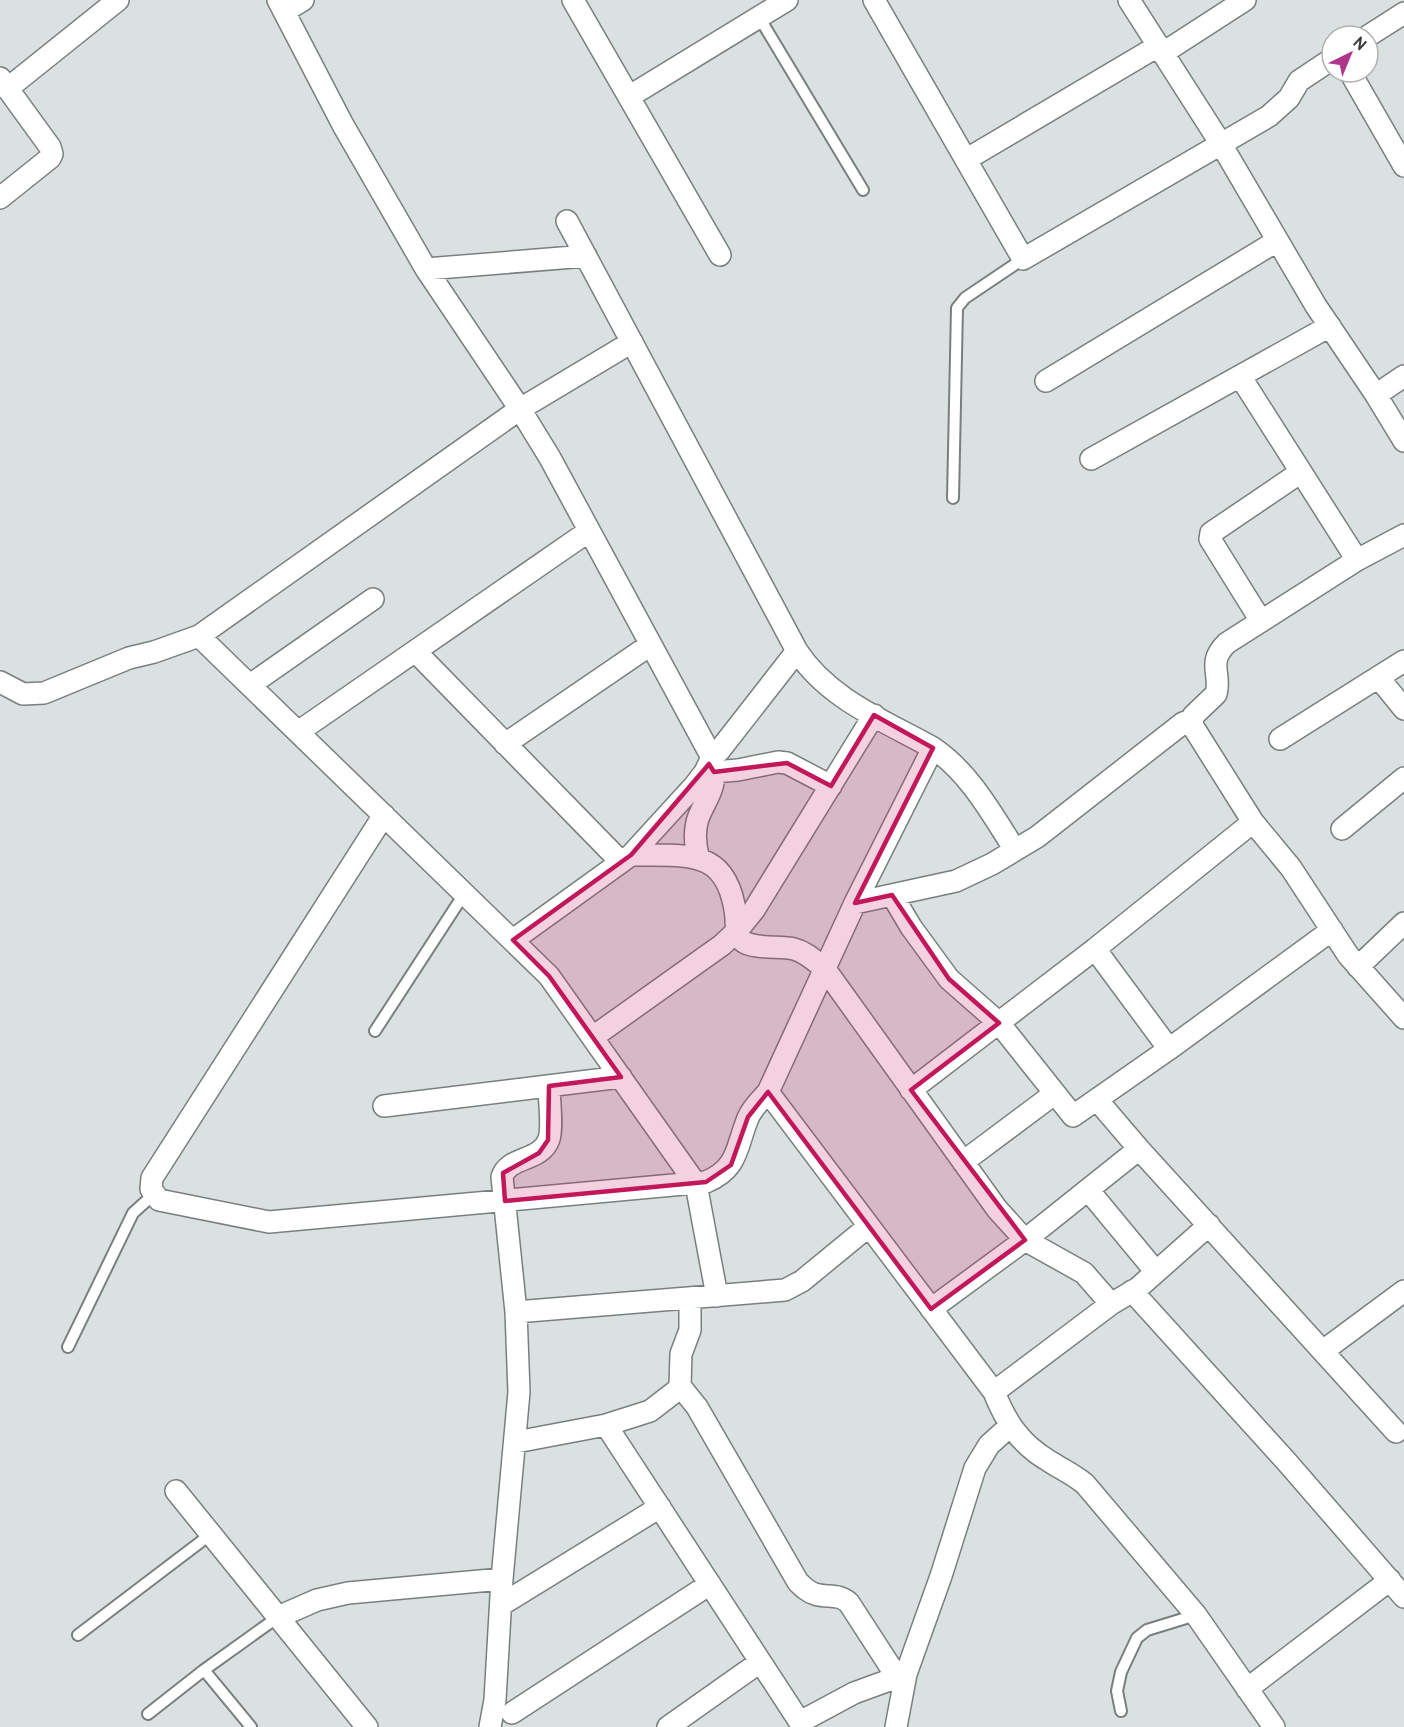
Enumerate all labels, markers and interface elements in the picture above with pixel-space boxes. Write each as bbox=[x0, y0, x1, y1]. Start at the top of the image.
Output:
north arrow bbox=[1320, 24, 1380, 84]
text: N bbox=[1348, 33, 1370, 56]

